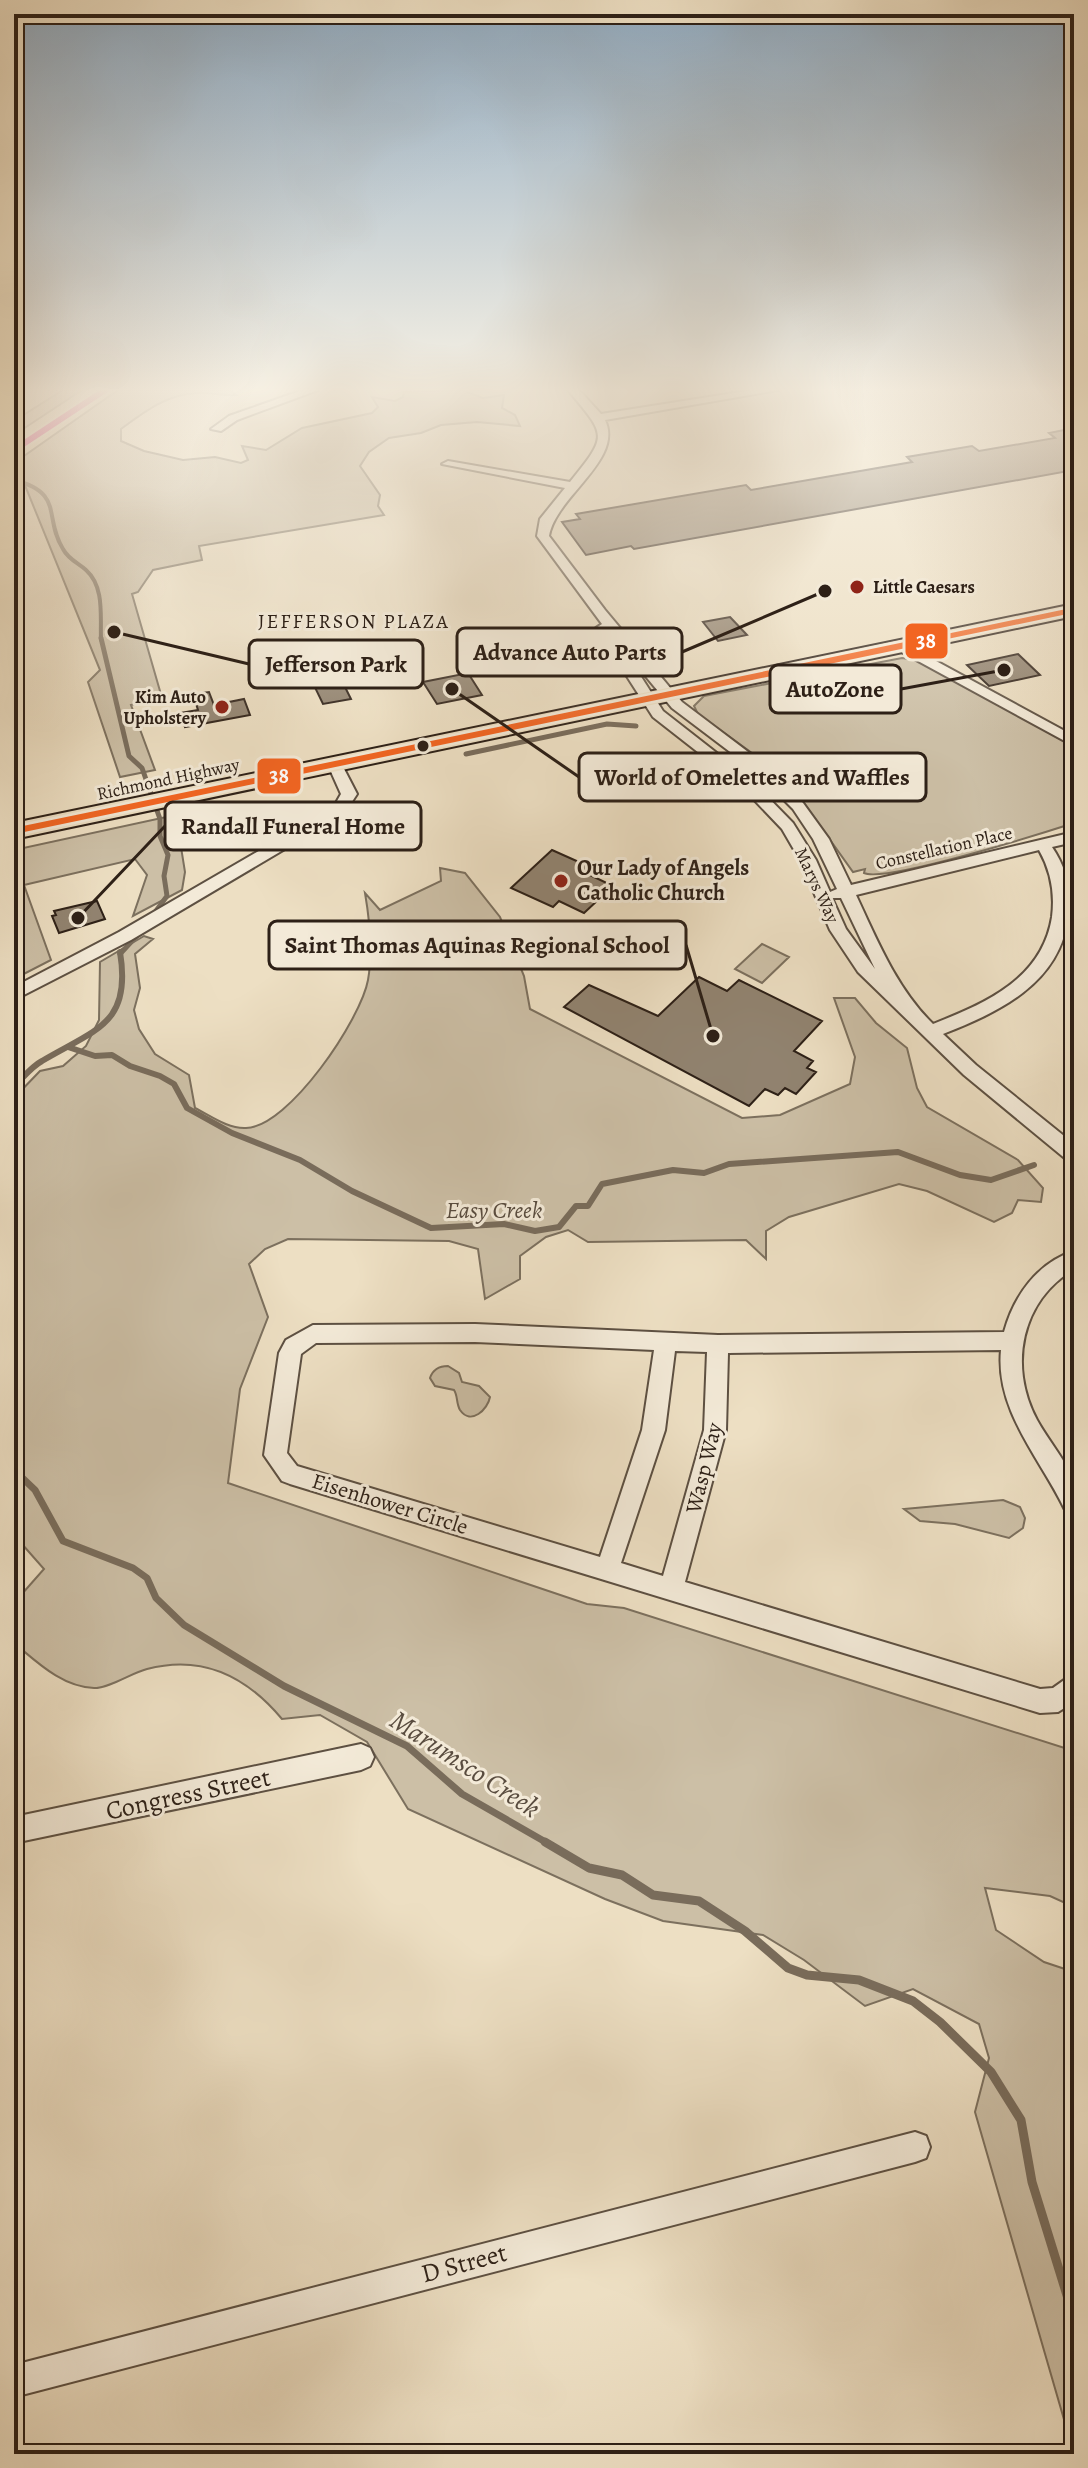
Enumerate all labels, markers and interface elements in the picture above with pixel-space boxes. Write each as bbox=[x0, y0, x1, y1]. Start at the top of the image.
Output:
place label: Little Caesars bbox=[873, 575, 975, 599]
marker: Little Caesars bbox=[848, 578, 866, 596]
district label: JEFFERSON PLAZA bbox=[258, 608, 450, 635]
line badge: 38 bbox=[904, 622, 949, 660]
text: 38 bbox=[916, 626, 936, 656]
callout: Advance Auto Parts bbox=[457, 628, 682, 676]
text: Advance Auto Parts bbox=[472, 636, 667, 668]
callout: Jefferson Park bbox=[249, 640, 423, 688]
text: Jefferson Park bbox=[265, 648, 408, 680]
callout: AutoZone bbox=[770, 665, 901, 713]
text: AutoZone bbox=[785, 673, 884, 705]
place label: Kim Auto Upholstery bbox=[123, 685, 207, 730]
marker: Kim Auto Upholstery bbox=[213, 698, 231, 716]
unlabelled marker bbox=[415, 738, 431, 754]
street label: Richmond Highway bbox=[94, 752, 243, 806]
callout: World of Omelettes and Waffles bbox=[579, 753, 926, 801]
line badge: 38 bbox=[256, 757, 302, 795]
text: 38 bbox=[269, 761, 289, 791]
text: World of Omelettes and Waffles bbox=[593, 761, 910, 793]
callout: Randall Funeral Home bbox=[165, 802, 421, 850]
text: Randall Funeral Home bbox=[181, 810, 405, 842]
street label: Constellation Place bbox=[873, 821, 1015, 875]
street label: Marys Way bbox=[789, 843, 845, 928]
place label: Our Lady of Angels Catholic Church bbox=[577, 853, 749, 908]
marker: Our Lady of Angels Catholic Church bbox=[552, 872, 570, 890]
callout: Saint Thomas Aquinas Regional School bbox=[269, 921, 686, 969]
text: Saint Thomas Aquinas Regional School bbox=[284, 929, 670, 961]
water label: Easy Creek bbox=[446, 1194, 543, 1226]
street label: Wasp Way bbox=[678, 1419, 730, 1517]
street label: Eisenhower Circle bbox=[308, 1466, 472, 1542]
water label: Marumsco Creek bbox=[382, 1701, 548, 1827]
street label: Congress Street bbox=[103, 1759, 274, 1829]
street label: D Street bbox=[417, 2235, 511, 2291]

